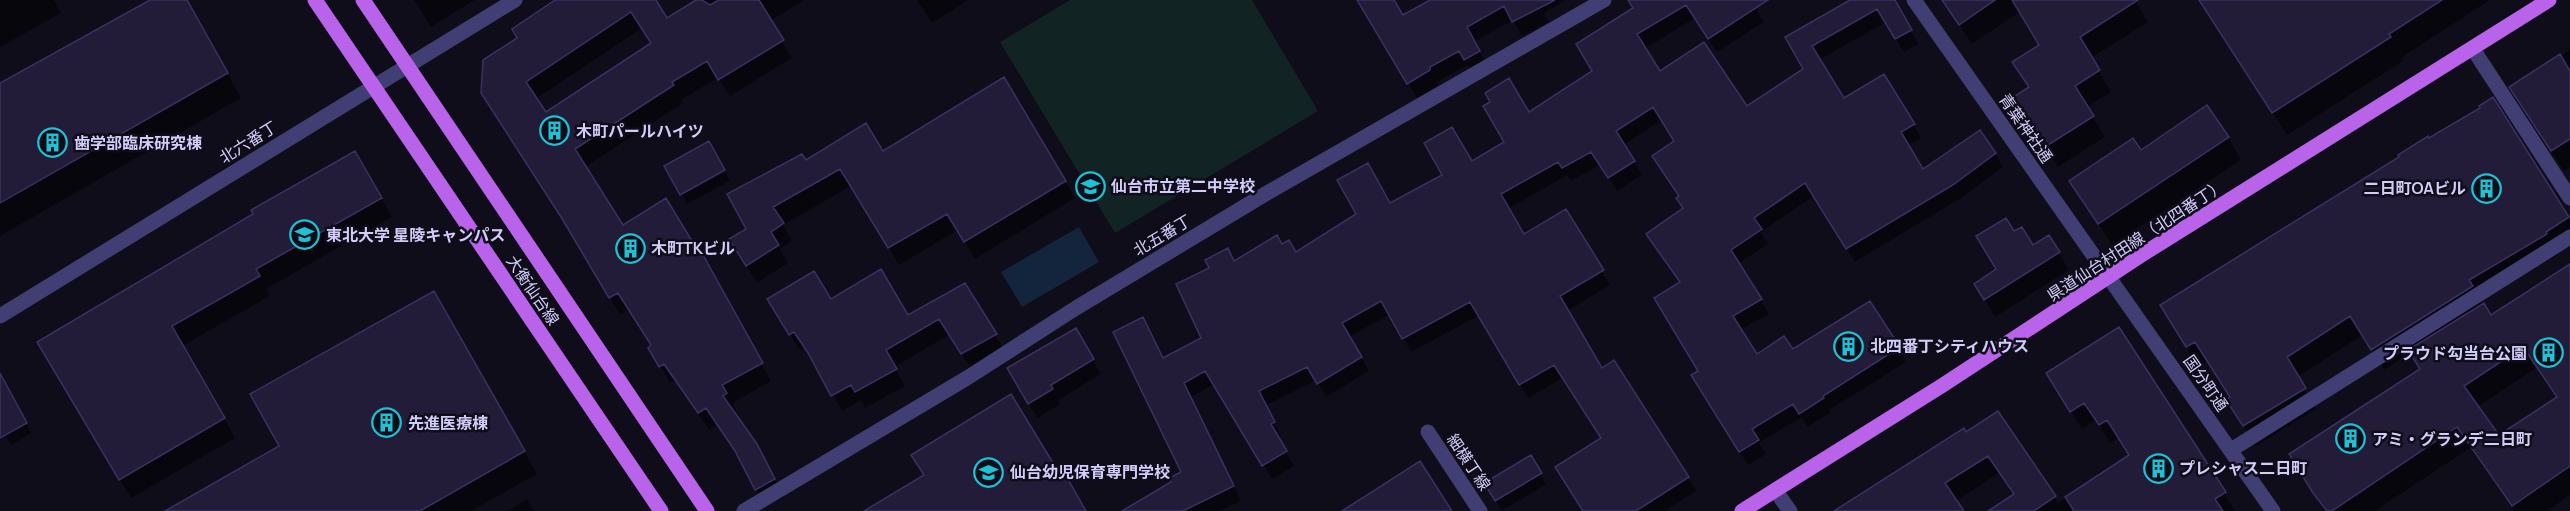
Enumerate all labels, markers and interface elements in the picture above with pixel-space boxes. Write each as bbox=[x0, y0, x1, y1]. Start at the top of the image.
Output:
street label: 青葉神社通 bbox=[1994, 89, 2058, 167]
building icon: 木町パールハイツ bbox=[539, 115, 571, 147]
street label: 北六番丁 bbox=[215, 116, 281, 168]
place label: 木町パールハイツ bbox=[576, 120, 704, 142]
building icon: 歯学部臨床研究棟 bbox=[37, 127, 69, 159]
place label: 歯学部臨床研究棟 bbox=[74, 132, 202, 154]
school or university icon: 仙台市立第二中学校 bbox=[1074, 170, 1106, 202]
building icon: 二日町OAビル bbox=[2471, 172, 2503, 204]
street label: 県道仙台村田線（北四番丁） bbox=[2043, 174, 2229, 306]
place label: 仙台市立第二中学校 bbox=[1110, 175, 1255, 197]
place label: 二日町OAビル bbox=[2364, 177, 2466, 199]
street label: 北五番丁 bbox=[1129, 209, 1195, 261]
school or university icon: 東北大学 星陵キャンパス bbox=[289, 219, 321, 251]
place label: 東北大学 星陵キャンパス bbox=[326, 224, 505, 246]
building icon: 木町TKビル bbox=[614, 232, 646, 264]
place label: 木町TKビル bbox=[651, 237, 735, 259]
street label: 大衡仙台線 bbox=[502, 251, 564, 329]
building icon: 北四番丁シティハウス bbox=[1833, 330, 1865, 362]
place label: 北四番丁シティハウス bbox=[1870, 335, 2029, 357]
building icon: プラウド勾当台公園 bbox=[2532, 337, 2564, 369]
place label: プラウド勾当台公園 bbox=[2383, 342, 2527, 364]
street label: 国分町通 bbox=[2179, 350, 2233, 416]
building icon: 先進医療棟 bbox=[371, 407, 403, 439]
place label: 先進医療棟 bbox=[408, 412, 488, 434]
building icon: アミ・グランデ二日町 bbox=[2335, 423, 2367, 455]
place label: アミ・グランデ二日町 bbox=[2372, 428, 2532, 450]
street label: 細横丁線 bbox=[1442, 429, 1496, 495]
building icon: プレシャス二日町 bbox=[2142, 452, 2174, 484]
school or university icon: 仙台幼児保育専門学校 bbox=[973, 456, 1005, 488]
place label: プレシャス二日町 bbox=[2179, 457, 2307, 479]
place label: 仙台幼児保育専門学校 bbox=[1009, 461, 1170, 483]

